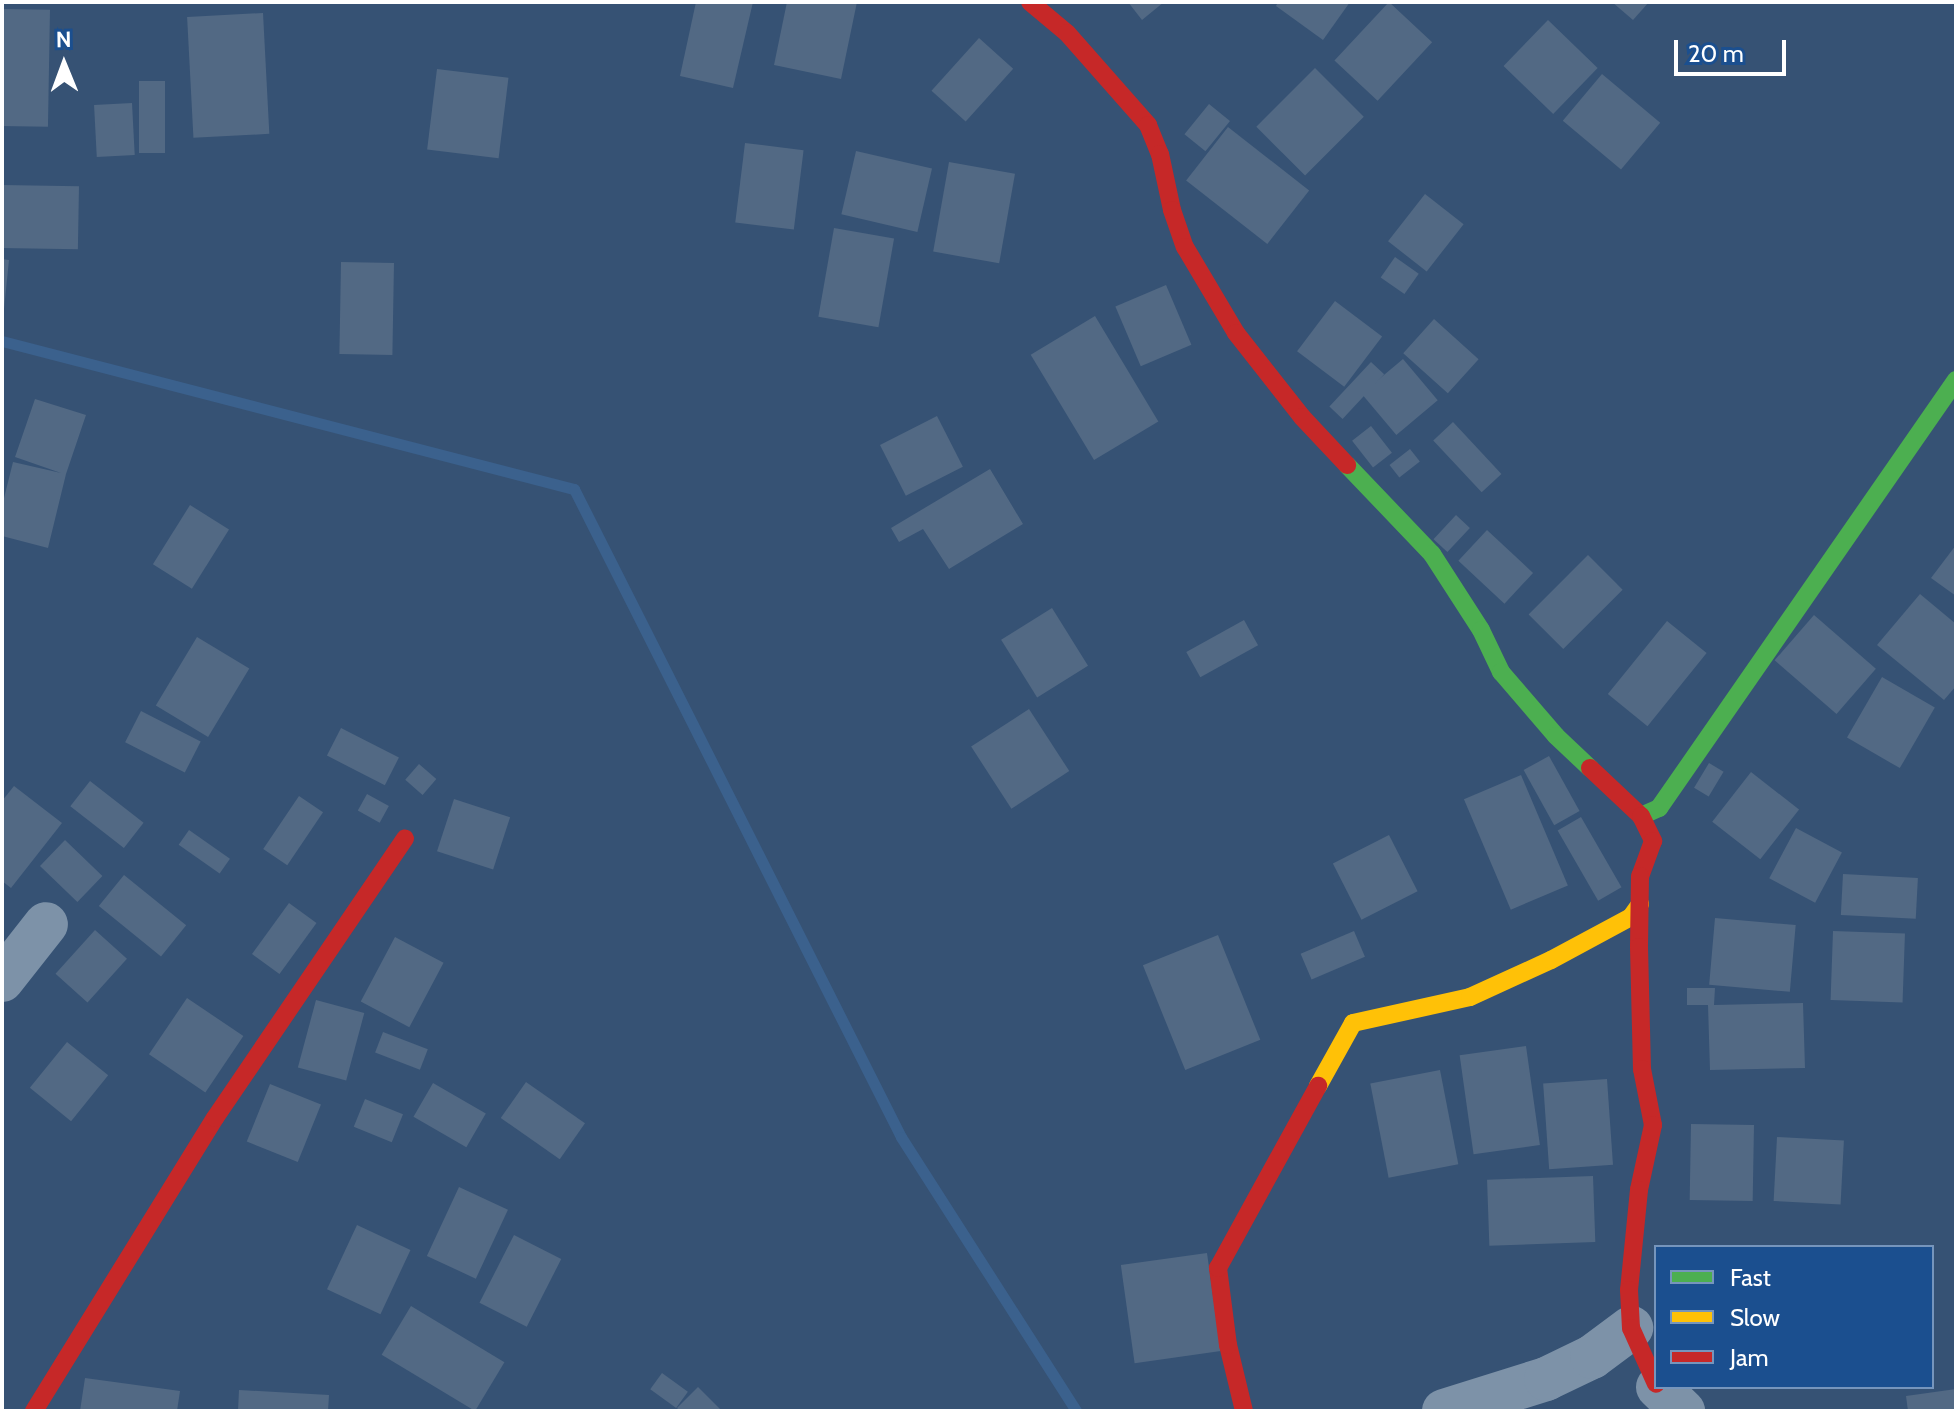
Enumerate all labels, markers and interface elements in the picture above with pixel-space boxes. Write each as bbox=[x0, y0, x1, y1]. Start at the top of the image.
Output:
north arrow bbox=[24, 24, 104, 104]
scale bar bbox=[1678, 24, 1790, 74]
text: N bbox=[56, 26, 72, 53]
text: 20 m bbox=[1688, 39, 1744, 68]
legend bbox=[1654, 1245, 1934, 1389]
text: Fast bbox=[1730, 1263, 1771, 1292]
text: Slow bbox=[1730, 1303, 1780, 1332]
text: Jam bbox=[1730, 1343, 1768, 1372]

